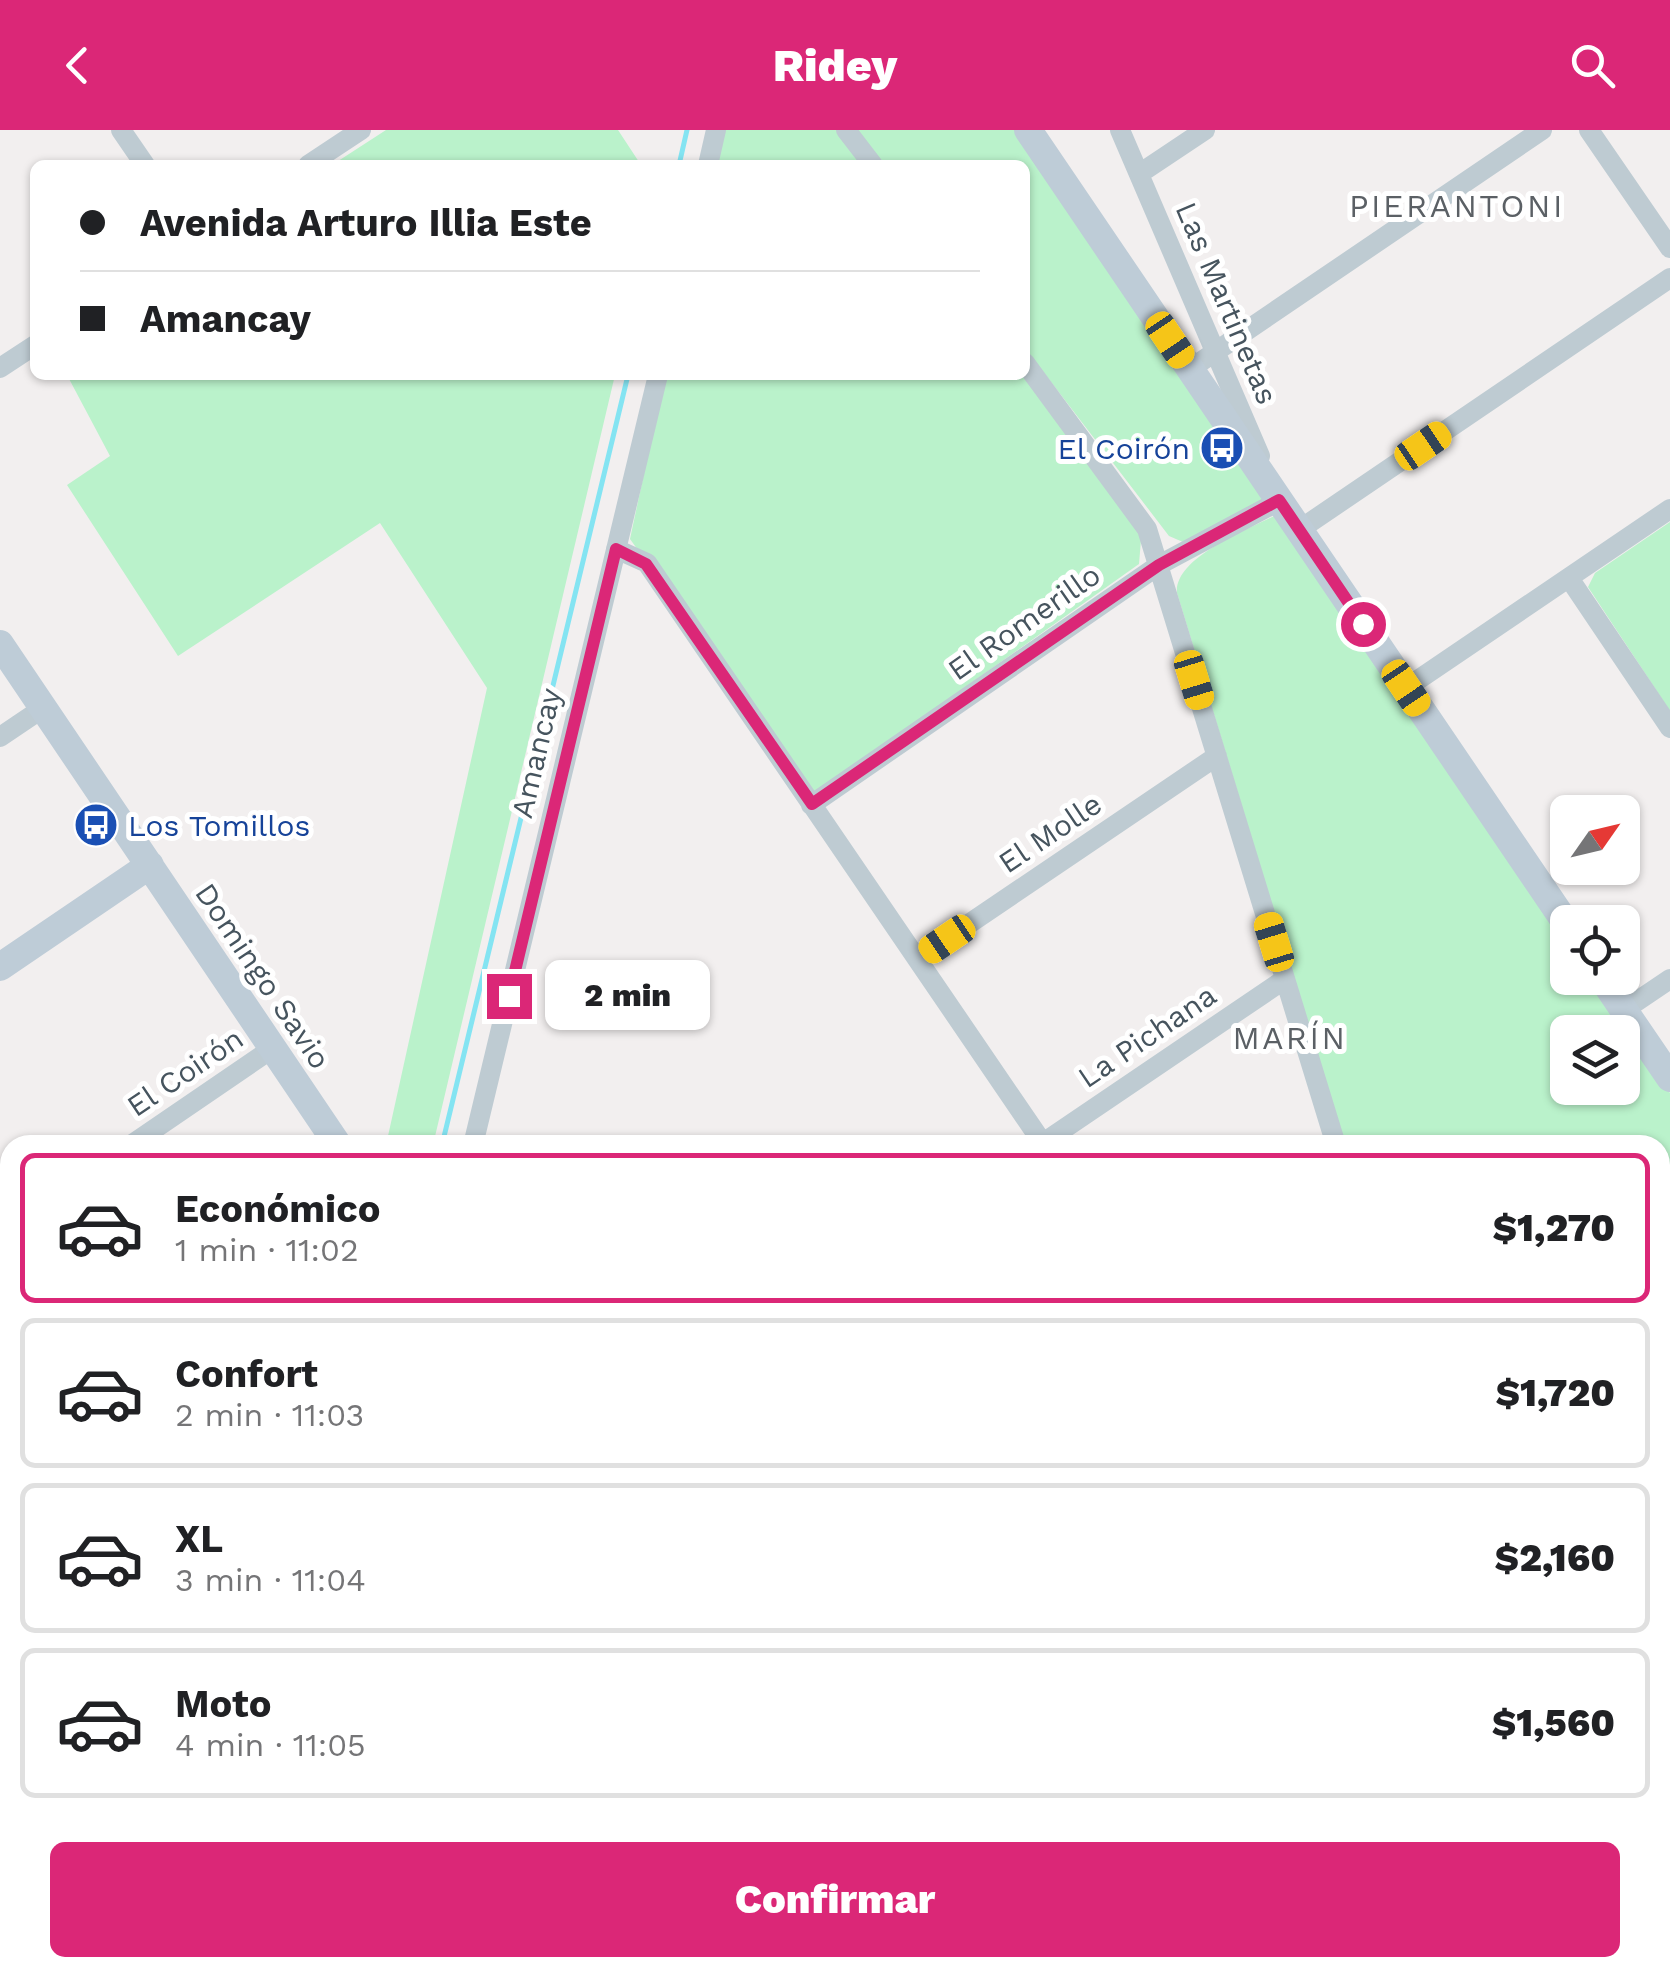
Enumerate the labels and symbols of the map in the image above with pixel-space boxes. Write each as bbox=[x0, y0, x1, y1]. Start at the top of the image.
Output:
district label: PIERANTONI bbox=[1349, 187, 1565, 225]
street label: Las Martinetas bbox=[1169, 197, 1285, 409]
car bbox=[1141, 307, 1199, 373]
car bbox=[1390, 417, 1456, 475]
bus stop icon: El Coirón bbox=[1199, 425, 1245, 471]
place label: El Coirón bbox=[1058, 431, 1190, 466]
street label: El Romerillo bbox=[941, 557, 1107, 687]
route start bbox=[1341, 602, 1386, 647]
car bbox=[1171, 647, 1217, 713]
car bbox=[1377, 655, 1435, 721]
street label: Amancay bbox=[504, 684, 568, 821]
street label: El Molle bbox=[992, 786, 1108, 880]
north arrow bbox=[1550, 795, 1640, 885]
bus stop icon: Los Tomillos bbox=[73, 802, 119, 848]
place label: Los Tomillos bbox=[128, 808, 310, 843]
street label: Domingo Savio bbox=[188, 877, 338, 1075]
car bbox=[1251, 909, 1297, 975]
car bbox=[914, 910, 980, 968]
callout: 2 min bbox=[544, 961, 709, 1031]
route end bbox=[487, 974, 532, 1019]
street label: La Pichana bbox=[1071, 977, 1223, 1095]
district label: MARÍN bbox=[1232, 1019, 1348, 1057]
street label: El Coirón bbox=[120, 1020, 250, 1124]

